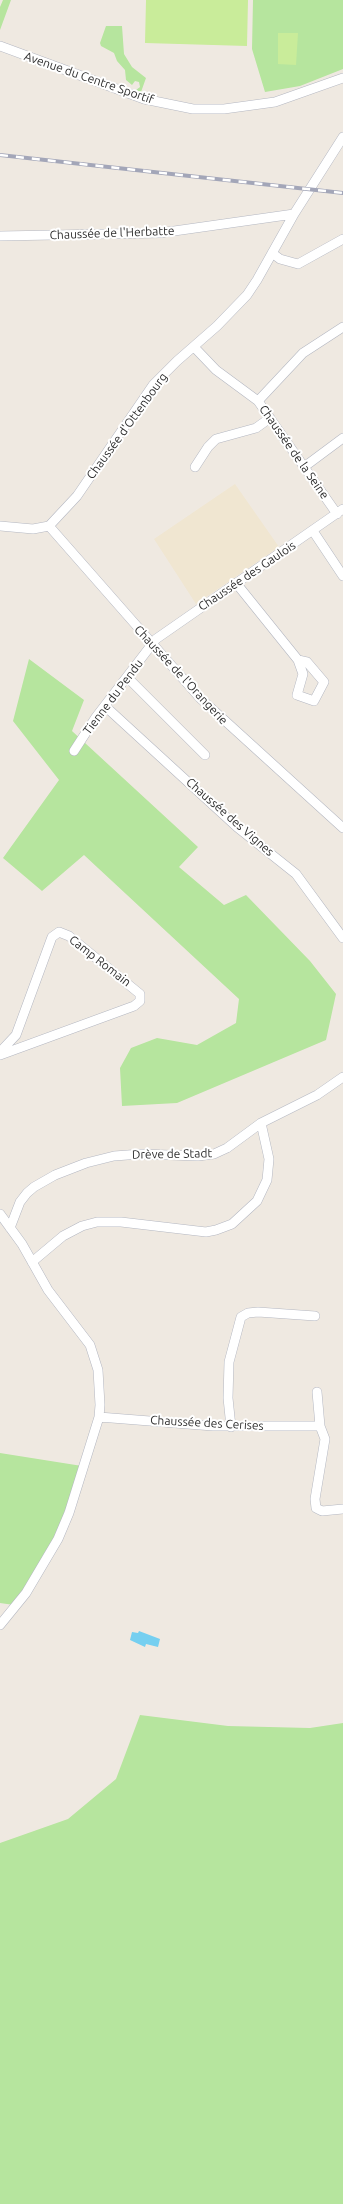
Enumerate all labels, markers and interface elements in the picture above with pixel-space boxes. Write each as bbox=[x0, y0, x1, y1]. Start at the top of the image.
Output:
street label: Avenue du Centre Sportif bbox=[22, 49, 156, 107]
street label: Chaussée de l'Herbatte bbox=[49, 224, 175, 242]
street label: Chaussée d'Ottenbourg bbox=[84, 370, 170, 482]
street label: Chaussée de la Seine bbox=[256, 402, 332, 502]
street label: Chaussée des Gaulois bbox=[196, 538, 298, 614]
street label: Chaussée de l'Orangerie bbox=[131, 622, 231, 728]
street label: Tienne du Pendu bbox=[80, 657, 146, 737]
street label: Chaussée des Vignes bbox=[183, 775, 277, 859]
street label: Camp Romain bbox=[66, 932, 134, 990]
street label: Drève de Stadt bbox=[132, 1146, 212, 1162]
street label: Chaussée des Cerises bbox=[150, 1413, 264, 1433]

